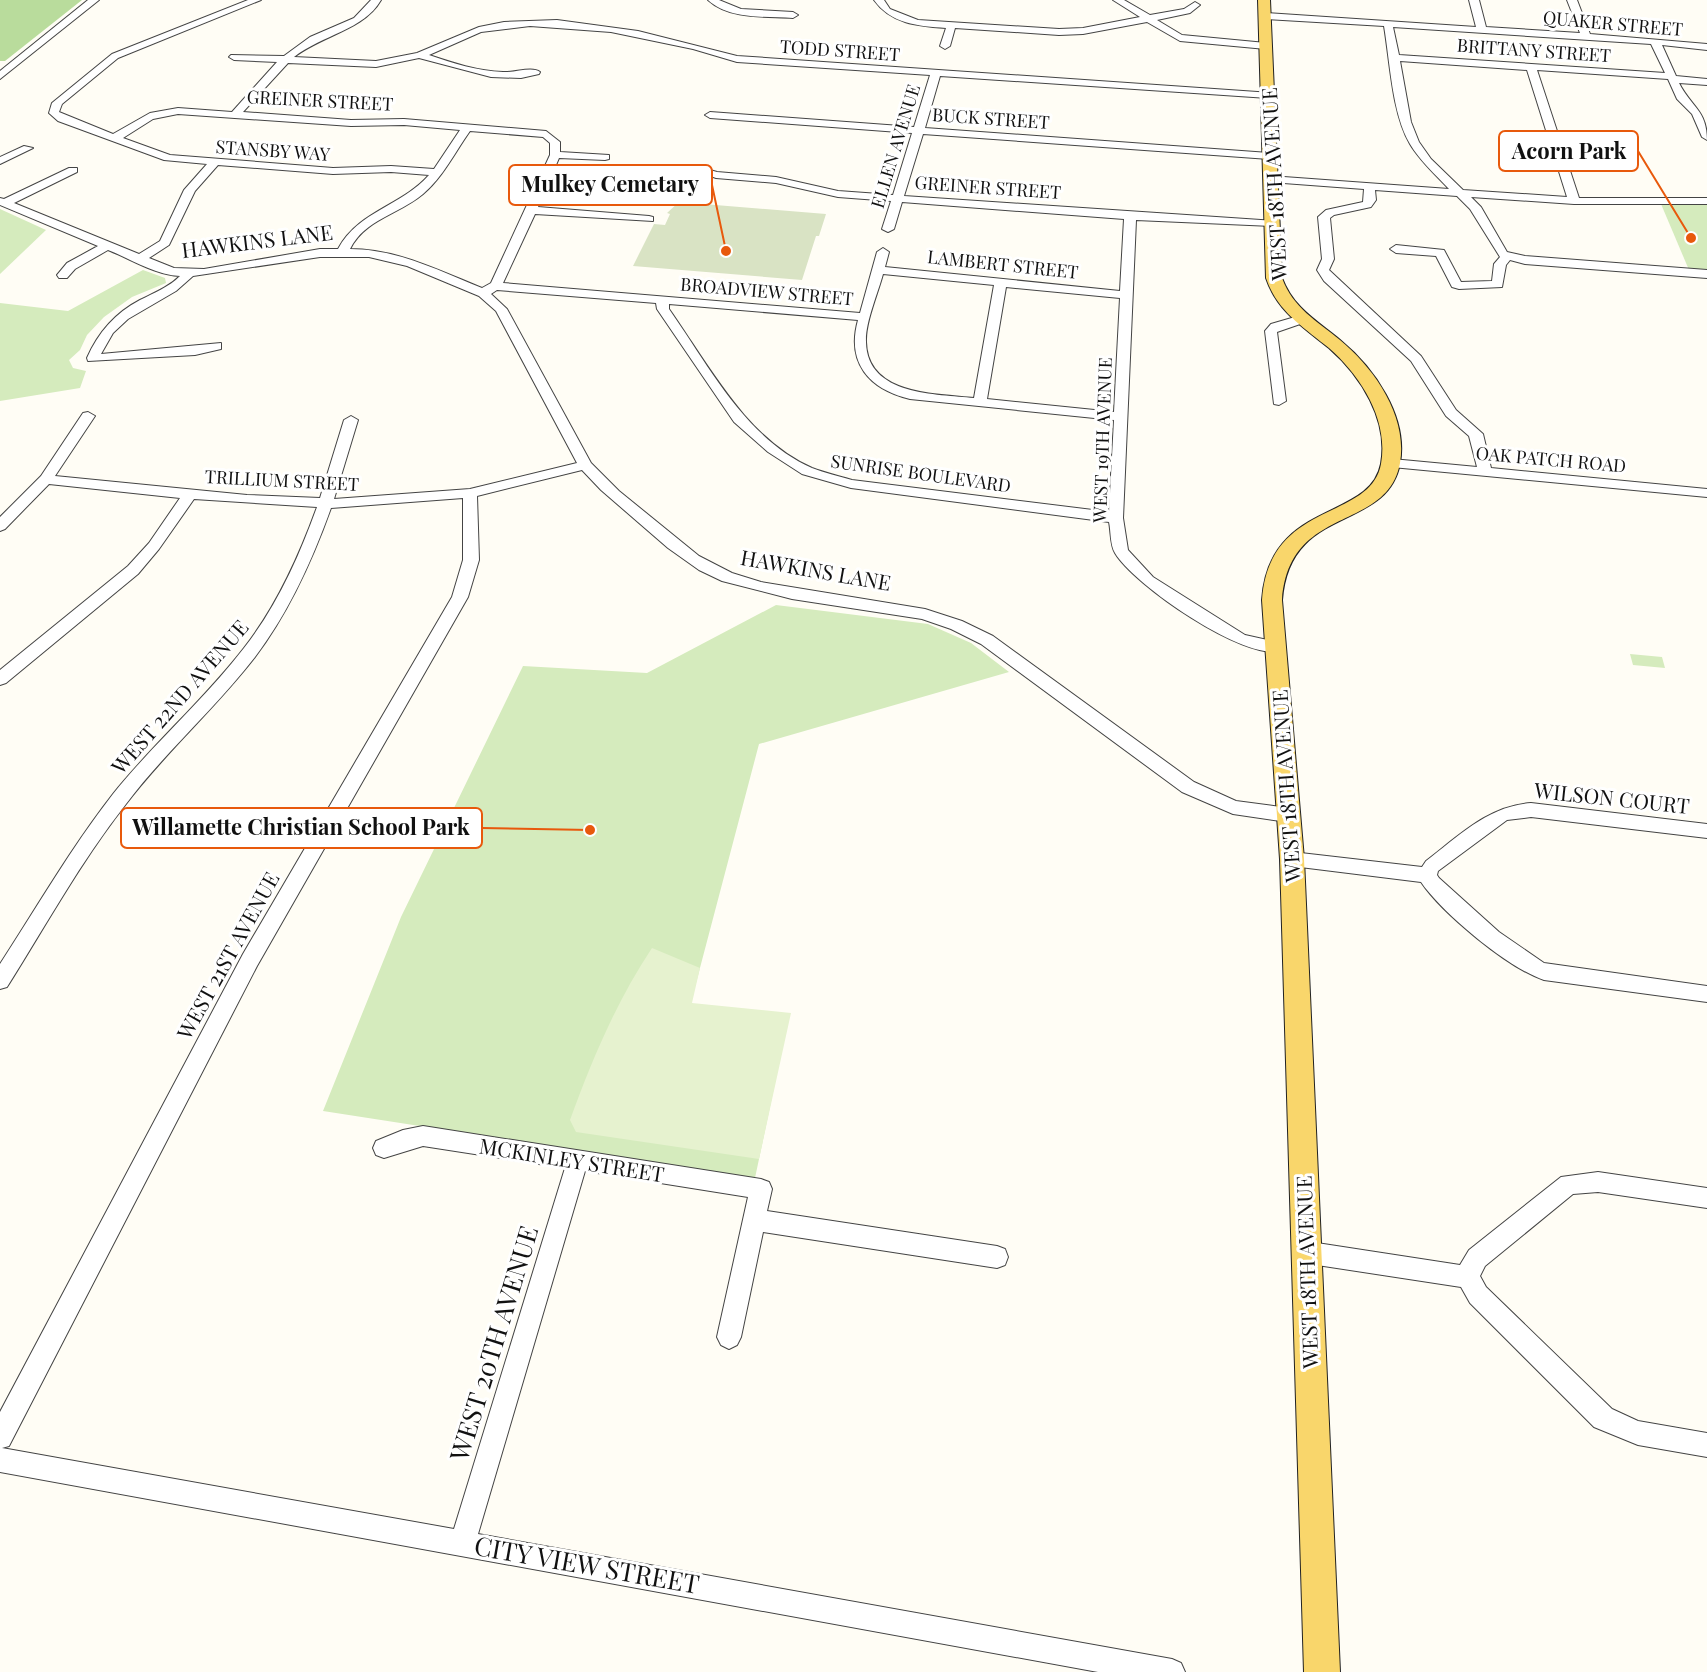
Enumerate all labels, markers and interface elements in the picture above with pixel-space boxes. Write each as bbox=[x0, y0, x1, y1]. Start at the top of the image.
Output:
street label: QUAKER STREET bbox=[1542, 5, 1684, 41]
street label: BRITTANY STREET bbox=[1456, 33, 1612, 67]
street label: TODD STREET bbox=[779, 34, 901, 66]
street label: ELLEN AVENUE bbox=[865, 81, 925, 211]
street label: GREINER STREET bbox=[246, 84, 394, 116]
street label: WEST 18TH AVENUE bbox=[1254, 87, 1292, 282]
street label: BUCK STREET bbox=[932, 102, 1050, 134]
callout: Acorn Park bbox=[1499, 131, 1638, 171]
street label: STANSBY WAY bbox=[215, 134, 331, 166]
text: Acorn Park bbox=[1511, 135, 1626, 165]
callout: Mulkey Cemetary bbox=[509, 165, 712, 205]
text: Mulkey Cemetary bbox=[521, 168, 699, 198]
street label: GREINER STREET bbox=[914, 170, 1062, 204]
street label: HAWKINS LANE bbox=[180, 217, 334, 263]
street label: LAMBERT STREET bbox=[926, 244, 1080, 284]
street label: BROADVIEW STREET bbox=[679, 271, 855, 311]
street label: WEST 19TH AVENUE bbox=[1087, 357, 1117, 524]
street label: OAK PATCH ROAD bbox=[1475, 440, 1627, 478]
street label: SUNRISE BOULEVARD bbox=[829, 448, 1013, 498]
street label: TRILLIUM STREET bbox=[204, 464, 360, 496]
street label: HAWKINS LANE bbox=[739, 542, 893, 596]
street label: WEST 22ND AVENUE bbox=[104, 613, 254, 780]
street label: WEST 18TH AVENUE bbox=[1264, 689, 1306, 884]
street label: WILSON COURT bbox=[1532, 775, 1691, 819]
callout: Willamette Christian School Park bbox=[121, 808, 482, 848]
text: Willamette Christian School Park bbox=[131, 811, 470, 841]
street label: WEST 21ST AVENUE bbox=[169, 866, 285, 1045]
street label: MCKINLEY STREET bbox=[477, 1131, 667, 1187]
street label: WEST 18TH AVENUE bbox=[1289, 1175, 1323, 1370]
street label: WEST 20TH AVENUE bbox=[440, 1221, 545, 1466]
street label: CITY VIEW STREET bbox=[472, 1527, 702, 1601]

